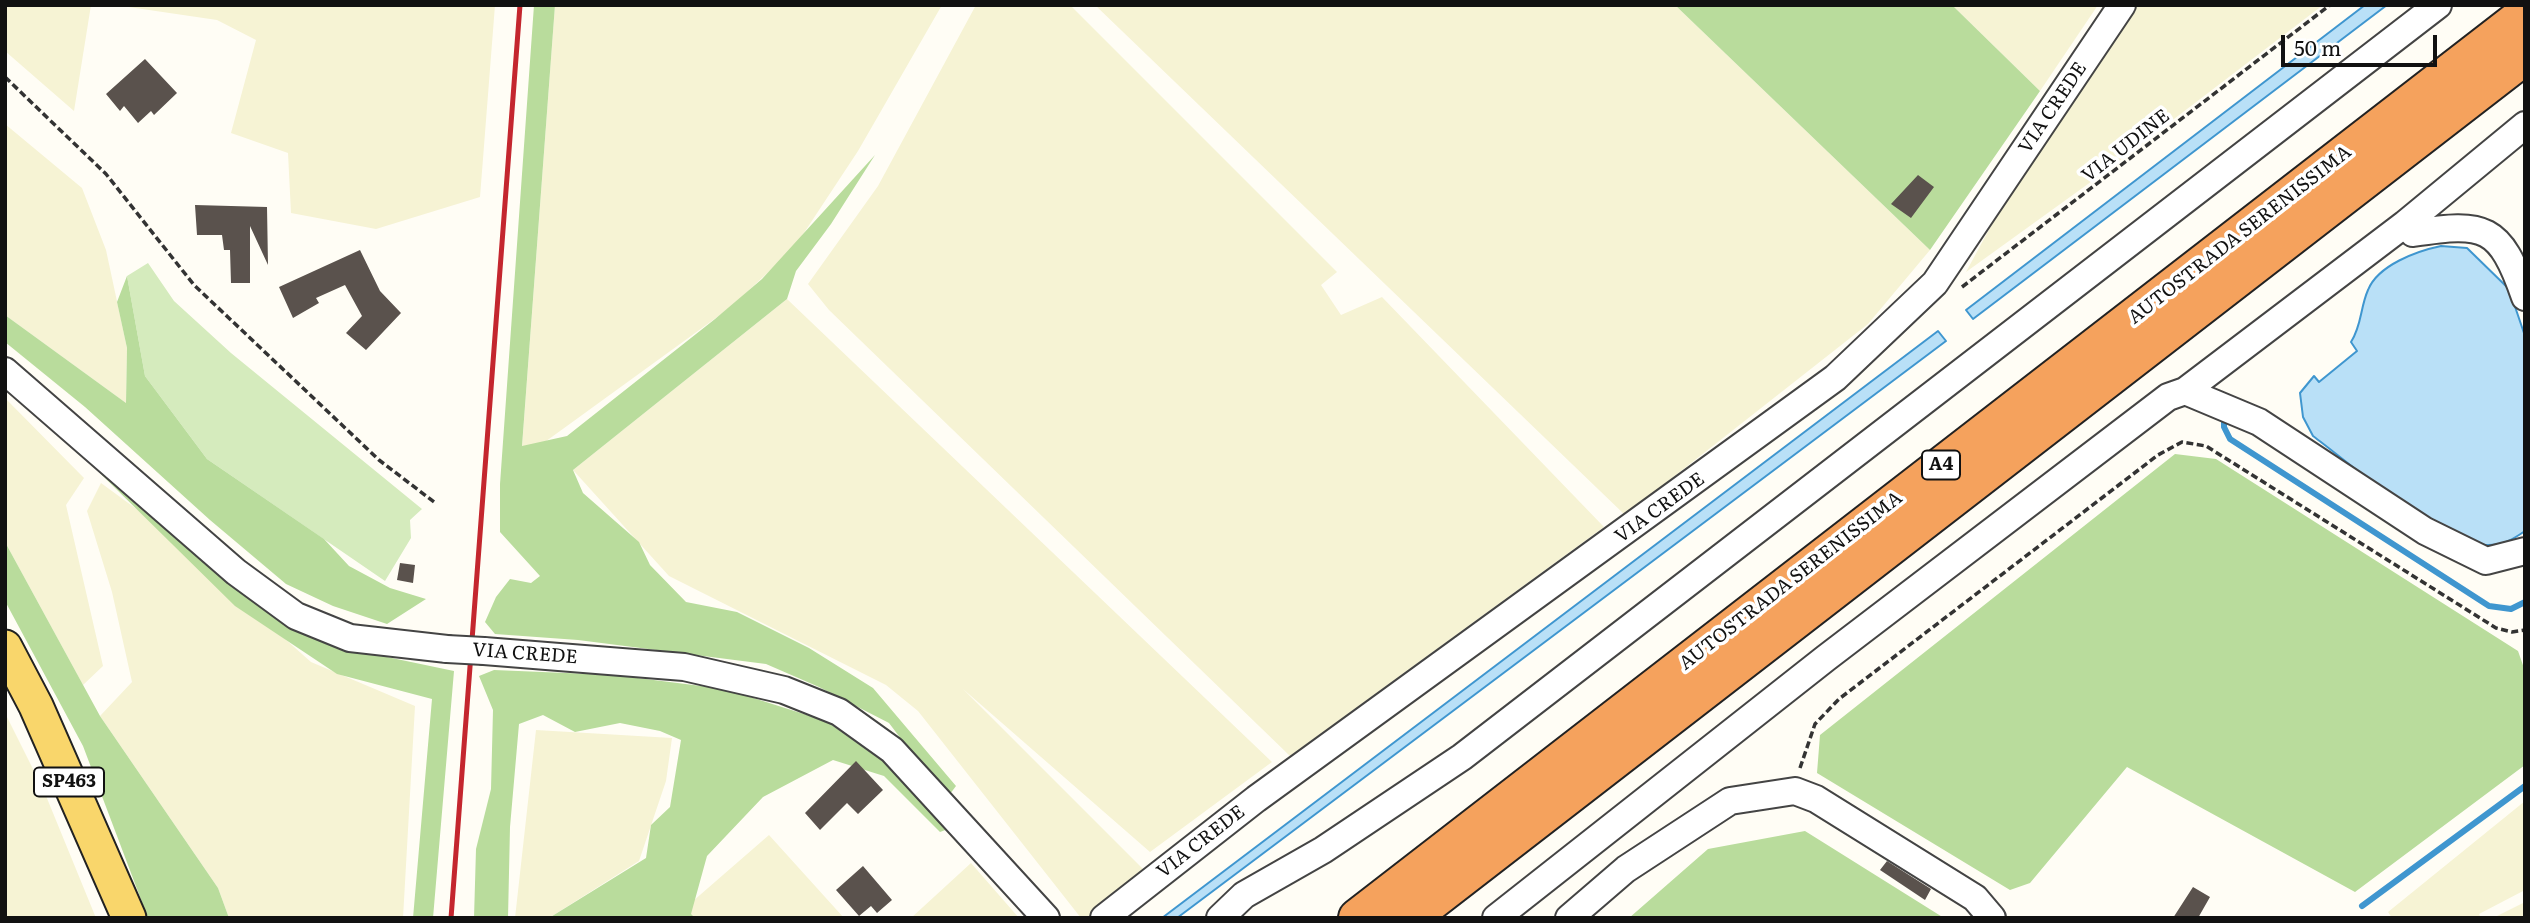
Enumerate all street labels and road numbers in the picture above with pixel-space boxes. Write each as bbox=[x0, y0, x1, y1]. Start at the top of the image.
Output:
street label: VIA CREDE bbox=[2014, 58, 2092, 158]
street label: VIA UDINE bbox=[2078, 105, 2174, 187]
street label: AUTOSTRADA SERENISSIMA bbox=[2124, 141, 2356, 329]
road number: A4 bbox=[1922, 450, 1960, 480]
street label: VIA CREDE bbox=[1611, 468, 1709, 548]
street label: AUTOSTRADA SERENISSIMA bbox=[1675, 487, 1907, 675]
street label: VIA CREDE bbox=[472, 639, 578, 669]
road number: SP463 bbox=[34, 768, 104, 796]
street label: VIA CREDE bbox=[1152, 801, 1250, 883]

